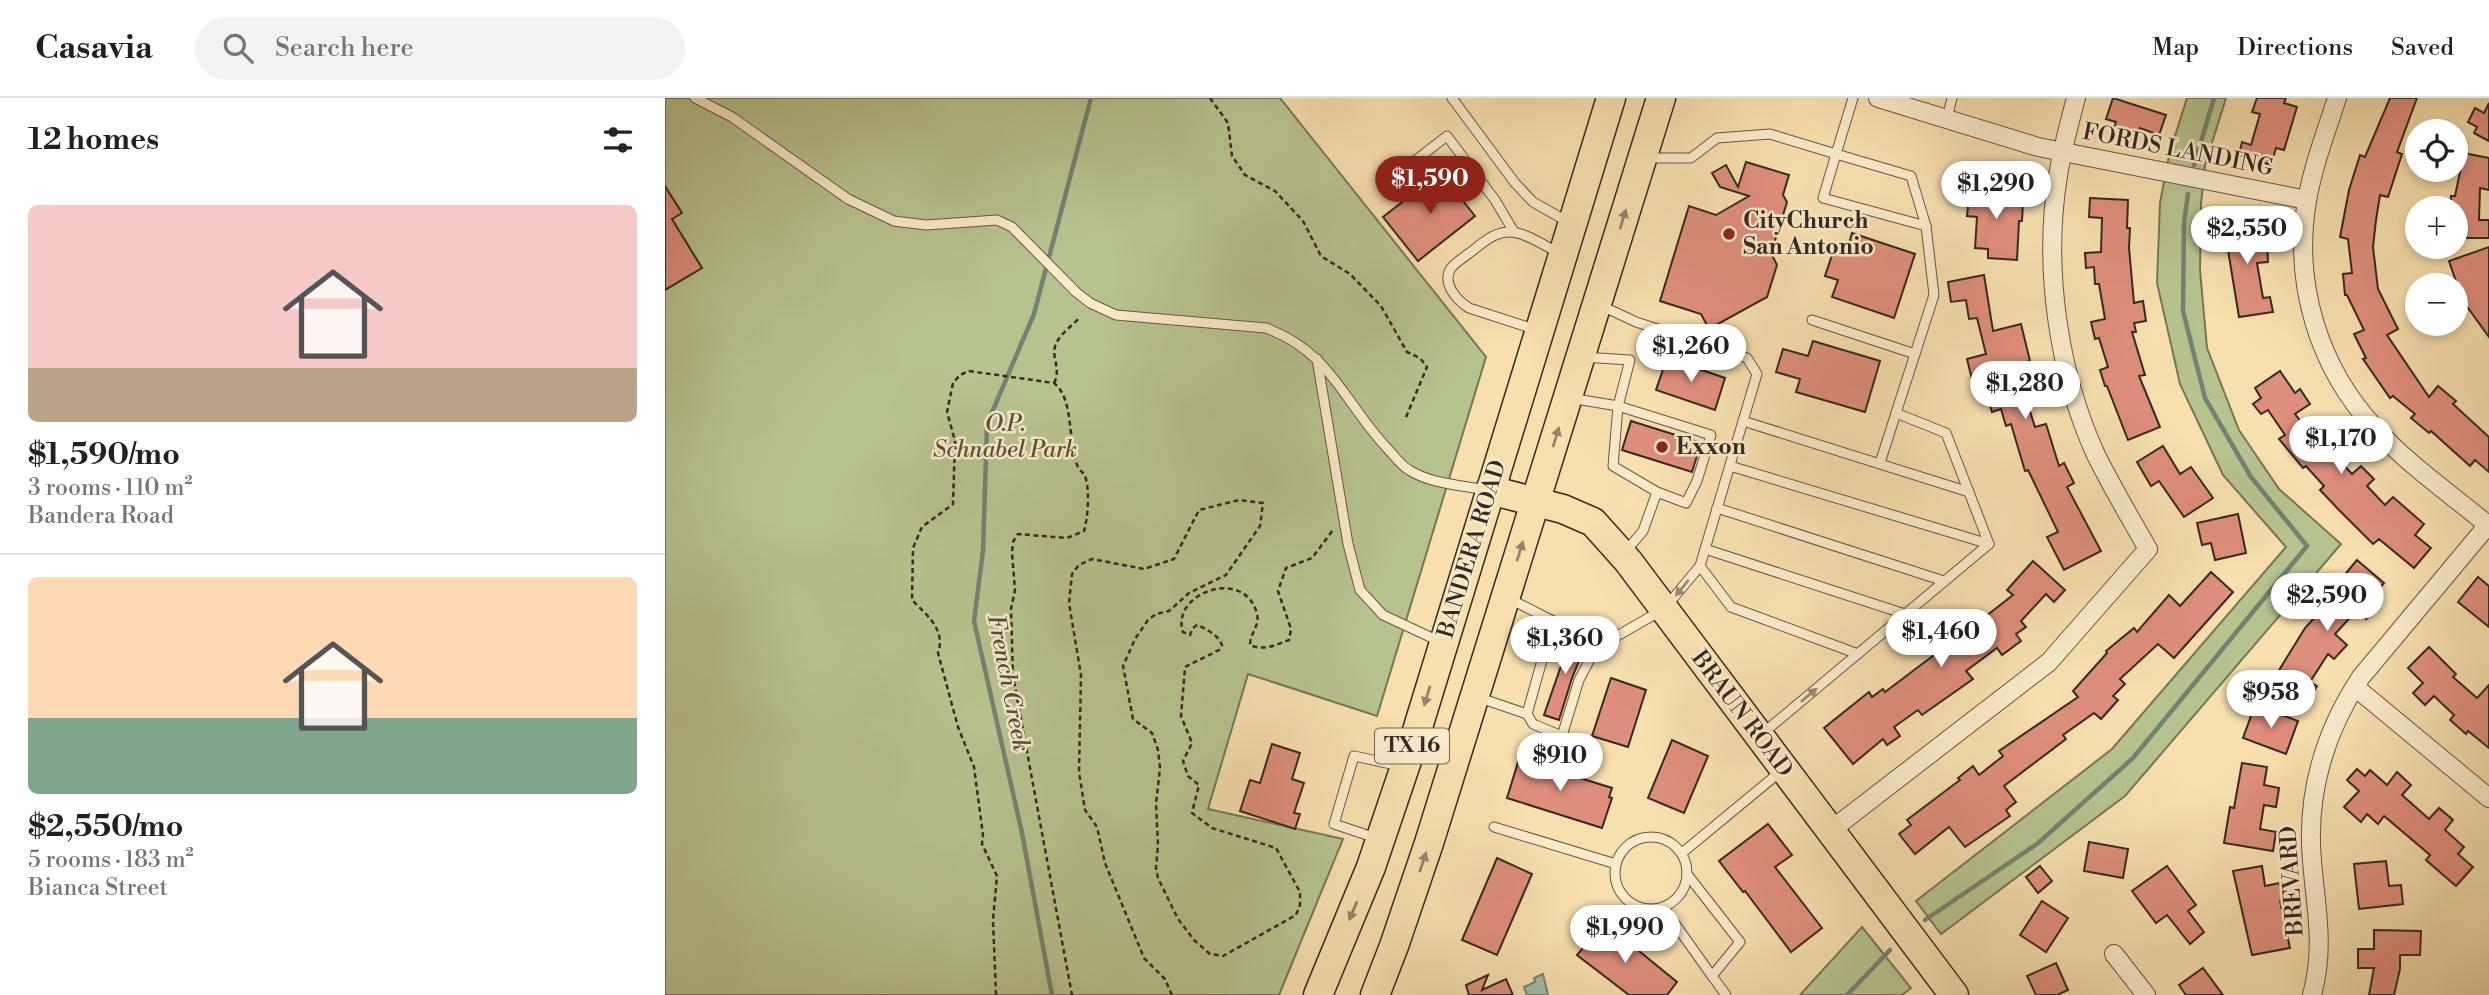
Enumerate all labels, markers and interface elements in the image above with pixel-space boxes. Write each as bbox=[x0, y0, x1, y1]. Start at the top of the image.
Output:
search box bbox=[195, 17, 685, 80]
text: Casavia bbox=[35, 28, 153, 69]
icon: search bbox=[219, 29, 257, 67]
text: Search here bbox=[275, 32, 414, 64]
text: Map bbox=[2152, 33, 2199, 63]
text: Directions bbox=[2237, 33, 2353, 63]
text: Saved bbox=[2391, 33, 2454, 63]
street label: FORDS LANDING bbox=[2080, 118, 2276, 182]
map controls bbox=[2405, 119, 2468, 336]
button: locate bbox=[2405, 119, 2468, 182]
text: 12 homes bbox=[28, 121, 159, 159]
icon: filters bbox=[599, 121, 637, 159]
pin: $1,590 bbox=[1373, 156, 1487, 216]
pin: $1,290 bbox=[1939, 162, 2053, 221]
text: $1,590 bbox=[1391, 165, 1469, 193]
text: $1,290 bbox=[1957, 170, 2035, 198]
button: + bbox=[2405, 196, 2468, 259]
pin: $2,550 bbox=[2190, 206, 2304, 266]
place label: CityChurch San Antonio bbox=[1743, 207, 1874, 261]
one-way arrow bbox=[1618, 209, 1629, 230]
text: $2,550 bbox=[2207, 215, 2287, 243]
marker: CityChurch San Antonio bbox=[1721, 226, 1737, 242]
icon: home bbox=[270, 251, 396, 377]
button: − bbox=[2405, 273, 2468, 336]
pin: $1,260 bbox=[1634, 324, 1748, 384]
text: $1,260 bbox=[1652, 333, 1730, 361]
pin: $1,280 bbox=[1968, 362, 2082, 421]
text: $1,280 bbox=[1986, 370, 2064, 398]
park label: O.P. Schnabel Park bbox=[933, 410, 1077, 464]
pin: $1,170 bbox=[2284, 416, 2398, 476]
text: $1,170 bbox=[2305, 425, 2377, 453]
one-way arrow bbox=[1551, 426, 1562, 447]
place label: Exxon bbox=[1676, 433, 1746, 461]
text: $1,590/mo bbox=[28, 436, 180, 474]
marker: Exxon bbox=[1654, 439, 1670, 455]
street label: BANDERA ROAD bbox=[1431, 457, 1512, 642]
text: 3 rooms · 110 m² bbox=[28, 474, 192, 502]
text: Bandera Road bbox=[28, 502, 174, 530]
one-way arrow bbox=[1516, 540, 1526, 561]
pin: $2,590 bbox=[2270, 574, 2384, 633]
one-way arrow bbox=[1675, 579, 1690, 596]
text: $2,590 bbox=[2287, 582, 2367, 610]
pin: $1,460 bbox=[1884, 610, 1998, 669]
water label: French Creek bbox=[980, 612, 1036, 754]
pin: $1,360 bbox=[1508, 616, 1622, 676]
text: $1,460 bbox=[1902, 618, 1980, 646]
icon: home bbox=[270, 623, 396, 749]
text: $1,360 bbox=[1526, 625, 1604, 653]
street label: BRAUN ROAD bbox=[1685, 644, 1799, 783]
pin: $958 bbox=[2230, 670, 2312, 730]
text: $958 bbox=[2242, 679, 2300, 707]
one-way arrow bbox=[1422, 686, 1432, 707]
one-way arrow bbox=[1800, 688, 1817, 703]
road number: TX 16 bbox=[1375, 728, 1449, 764]
pin: $910 bbox=[1519, 734, 1601, 793]
text: $910 bbox=[1533, 742, 1587, 770]
text: $2,550/mo bbox=[28, 808, 184, 846]
street label: BREVARD bbox=[2274, 825, 2310, 938]
text: 5 rooms · 183 m² bbox=[28, 846, 194, 874]
one-way arrow bbox=[1418, 851, 1429, 872]
text: Bianca Street bbox=[28, 874, 168, 902]
one-way arrow bbox=[1347, 901, 1358, 922]
pin: $1,990 bbox=[1568, 906, 1682, 965]
text: $1,990 bbox=[1586, 914, 1664, 942]

